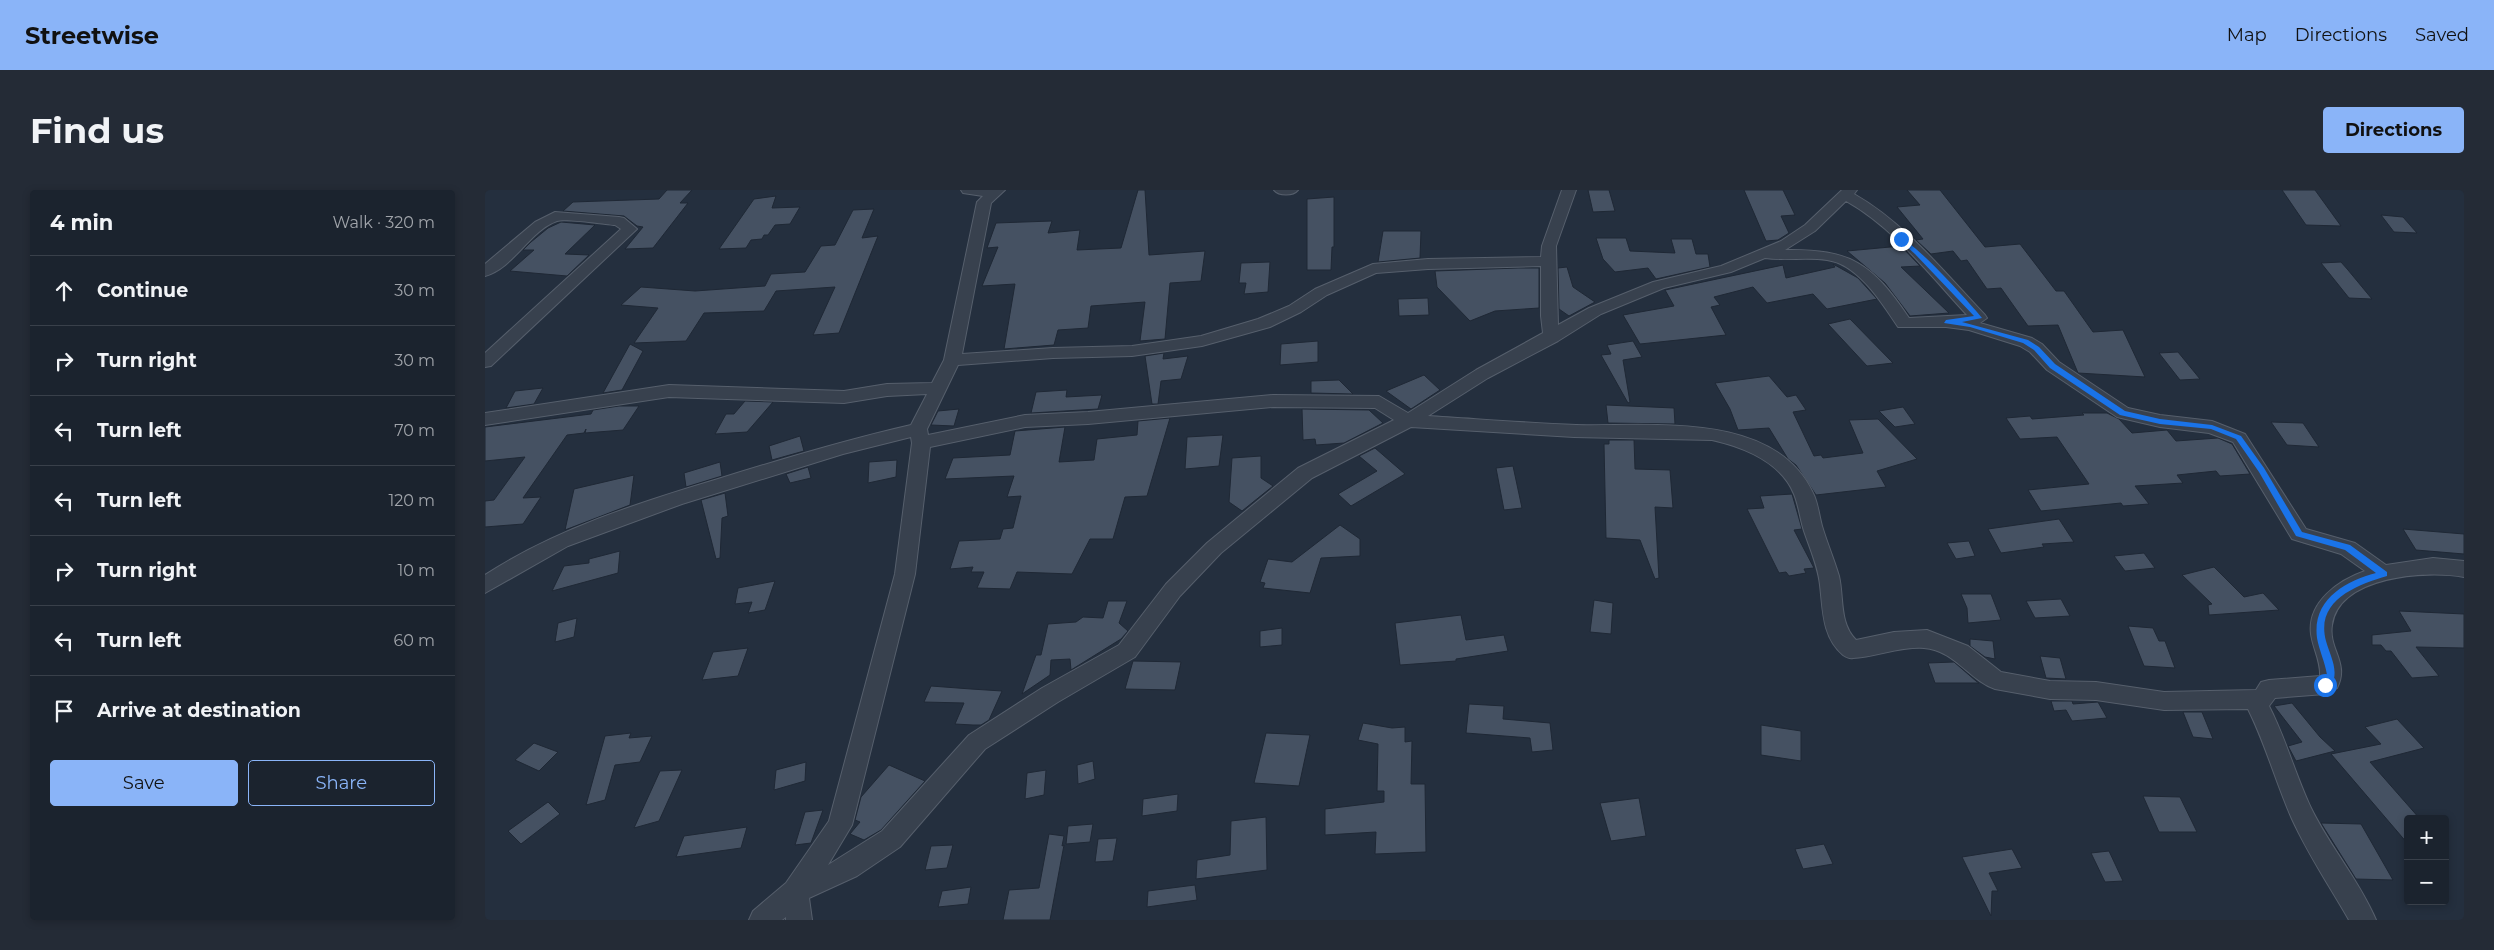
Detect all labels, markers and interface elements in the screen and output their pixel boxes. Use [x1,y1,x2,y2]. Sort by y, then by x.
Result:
text: Streetwise [25,21,159,50]
text: Map [2227,24,2267,46]
text: Directions [2295,24,2387,46]
text: Saved [2415,24,2469,46]
button: Directions [2323,107,2464,153]
text: Find us [30,109,164,152]
text: 4 min [50,210,113,235]
text: Walk · 320 m [333,213,435,232]
route end [1890,228,1913,251]
icon: ahead [50,277,78,305]
text: Continue [97,279,188,302]
text: 30 m [394,281,435,300]
icon: right [50,347,78,375]
text: Turn right [97,349,197,372]
text: 30 m [394,351,435,370]
icon: left [50,417,78,445]
text: Turn left [97,419,182,442]
text: 70 m [394,421,435,440]
icon: left [50,487,78,515]
text: Turn left [97,489,182,512]
text: 120 m [388,491,435,510]
icon: right [50,557,78,585]
text: Turn right [97,559,197,582]
text: 10 m [397,561,435,580]
icon: left [50,627,78,655]
text: Turn left [97,629,182,652]
text: 60 m [393,631,435,650]
route start [2314,674,2337,697]
icon: arrive [50,697,78,725]
text: Arrive at destination [97,699,301,722]
button: Save [50,760,238,806]
button: Share [248,760,435,806]
map controls [2404,815,2449,905]
button: + [2404,815,2449,860]
button: − [2404,860,2449,905]

